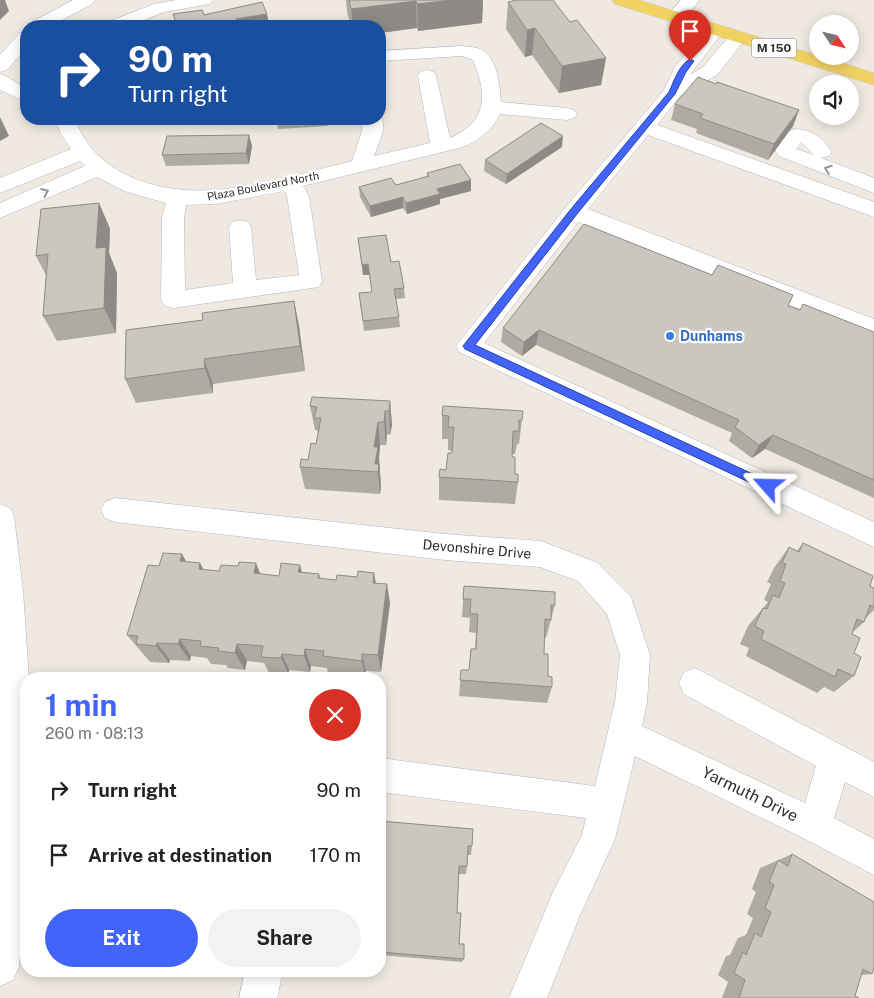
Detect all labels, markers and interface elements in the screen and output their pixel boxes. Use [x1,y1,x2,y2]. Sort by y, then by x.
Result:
pin [669,10,711,61]
north arrow [809,15,859,65]
map controls [809,15,859,125]
icon: arrive [676,17,704,45]
road number: M 150 [752,38,796,58]
text: 90 m [128,39,213,80]
icon: right [45,40,110,105]
button: sound [809,75,859,125]
text: Turn right [128,81,228,107]
one-way arrow [825,165,833,175]
street label: Plaza Boulevard North [206,169,320,203]
one-way arrow [40,187,49,198]
place label: Dunhams [680,328,743,344]
marker: Dunhams [664,330,676,342]
position arrow [741,459,793,511]
street label: Devonshire Drive [422,536,532,562]
text: 1 min [45,687,117,723]
button: close [309,689,361,741]
text: 260 m · 08:13 [45,724,144,743]
street label: Yarmuth Drive [699,763,801,825]
icon: right [45,776,73,804]
text: Turn right [88,779,177,801]
text: 90 m [317,779,361,801]
icon: arrive [45,841,73,869]
text: Arrive at destination [88,844,272,866]
text: 170 m [310,844,361,866]
button: Exit [45,909,198,967]
button: Share [208,909,361,967]

